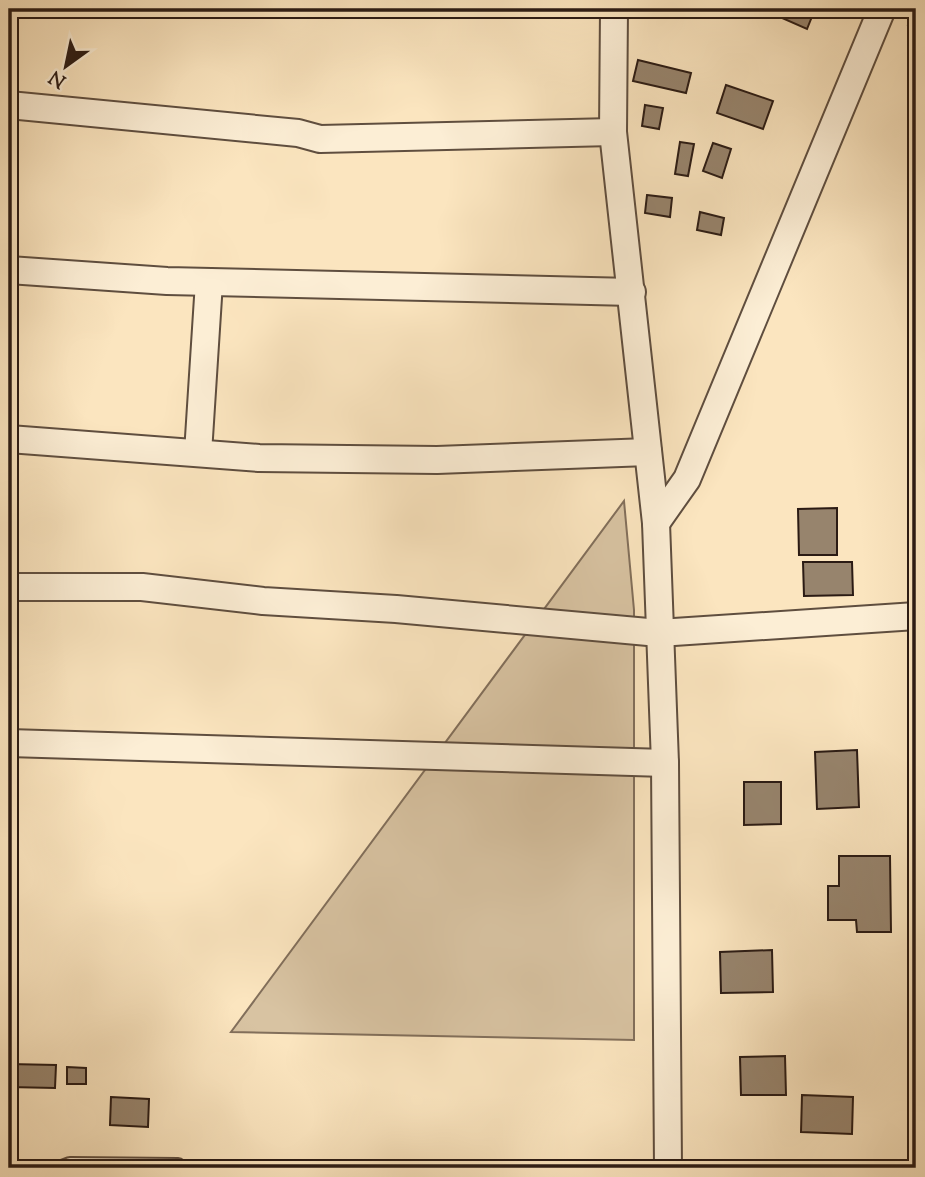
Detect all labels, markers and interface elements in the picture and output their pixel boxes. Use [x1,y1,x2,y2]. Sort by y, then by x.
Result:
north arrow [32,32,102,102]
text: N [44,63,72,94]

